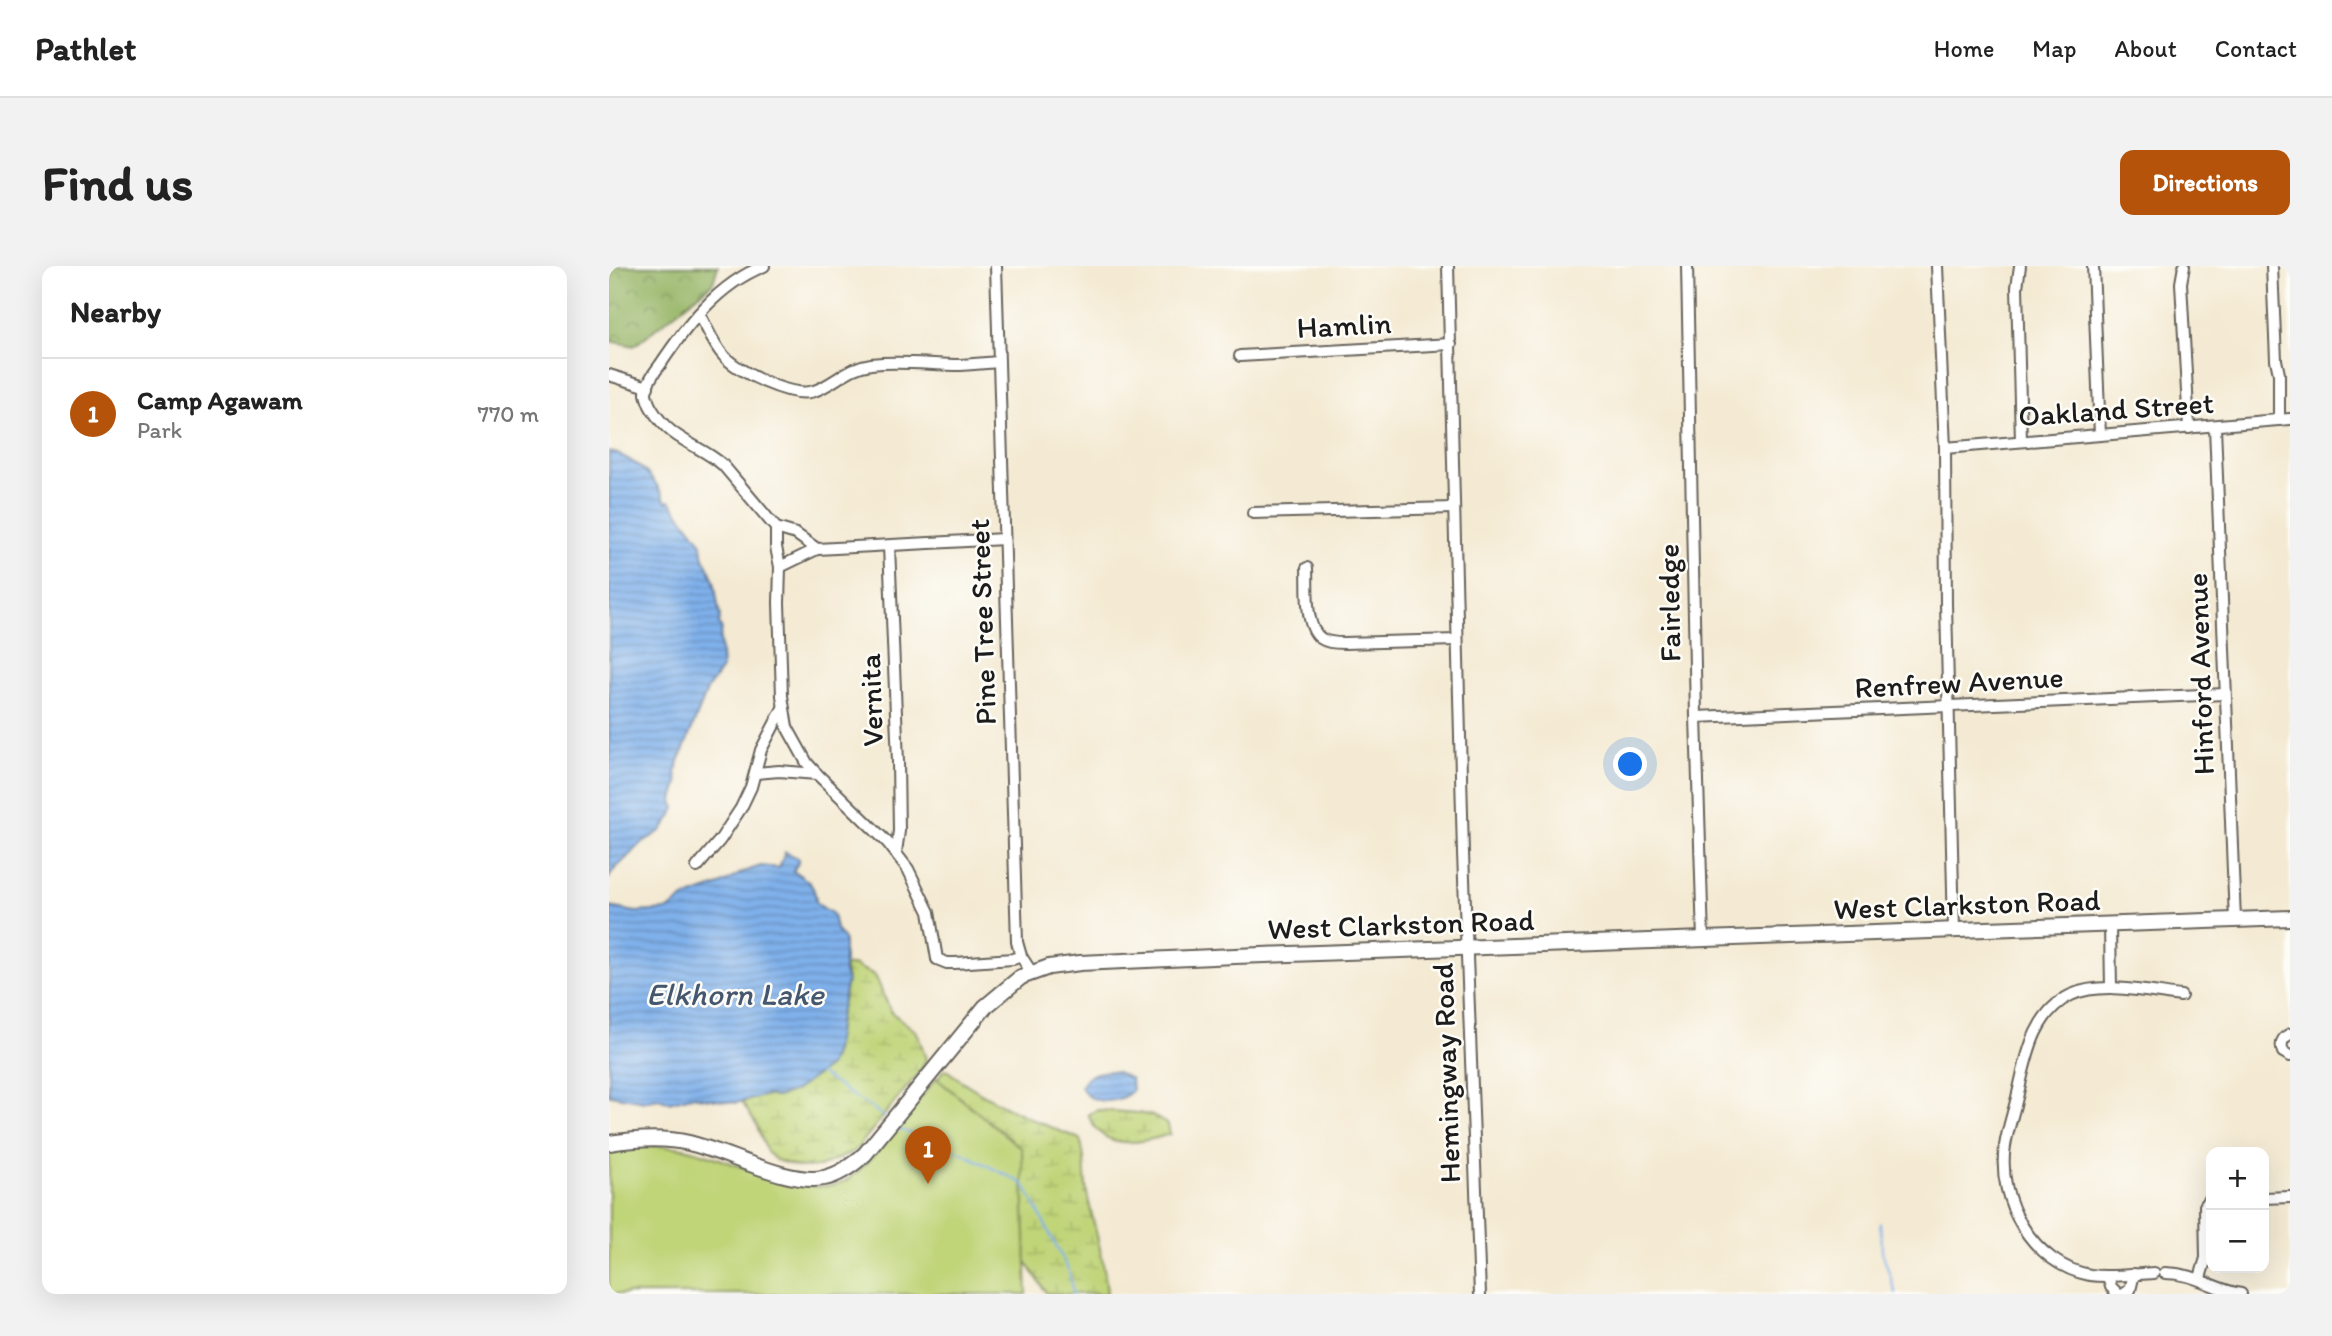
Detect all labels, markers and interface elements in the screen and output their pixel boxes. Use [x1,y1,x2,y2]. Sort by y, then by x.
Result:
text: Pathlet [35,29,137,68]
text: Home [1934,34,1994,63]
text: Map [2032,34,2076,63]
text: About [2114,34,2177,63]
text: Contact [2215,34,2297,63]
button: Directions [2120,150,2290,215]
text: Find us [42,153,193,212]
text: Nearby [70,293,161,330]
street label: Hamlin [1296,304,1392,346]
text: Camp Agawam [137,384,303,416]
street label: Oakland Street [2017,384,2215,434]
text: 1 [88,400,98,428]
text: 770 m [477,400,539,428]
text: Park [137,416,182,444]
street label: Pine Tree Street [960,518,1004,726]
street label: Fairledge [1649,543,1689,663]
street label: Hinford Avenue [2178,572,2222,776]
street label: Vernita [851,652,891,747]
street label: Renfrew Avenue [1854,658,2064,706]
your location [1613,747,1647,781]
street label: West Clarkston Road [1833,881,2101,927]
street label: West Clarkston Road [1267,901,1535,947]
street label: Hemingway Road [1424,962,1468,1184]
water label: Elkhorn Lake [646,975,825,1013]
pin: 1 [905,1126,951,1184]
map controls [2206,1147,2269,1273]
button: + [2206,1147,2269,1210]
button: − [2206,1210,2269,1273]

